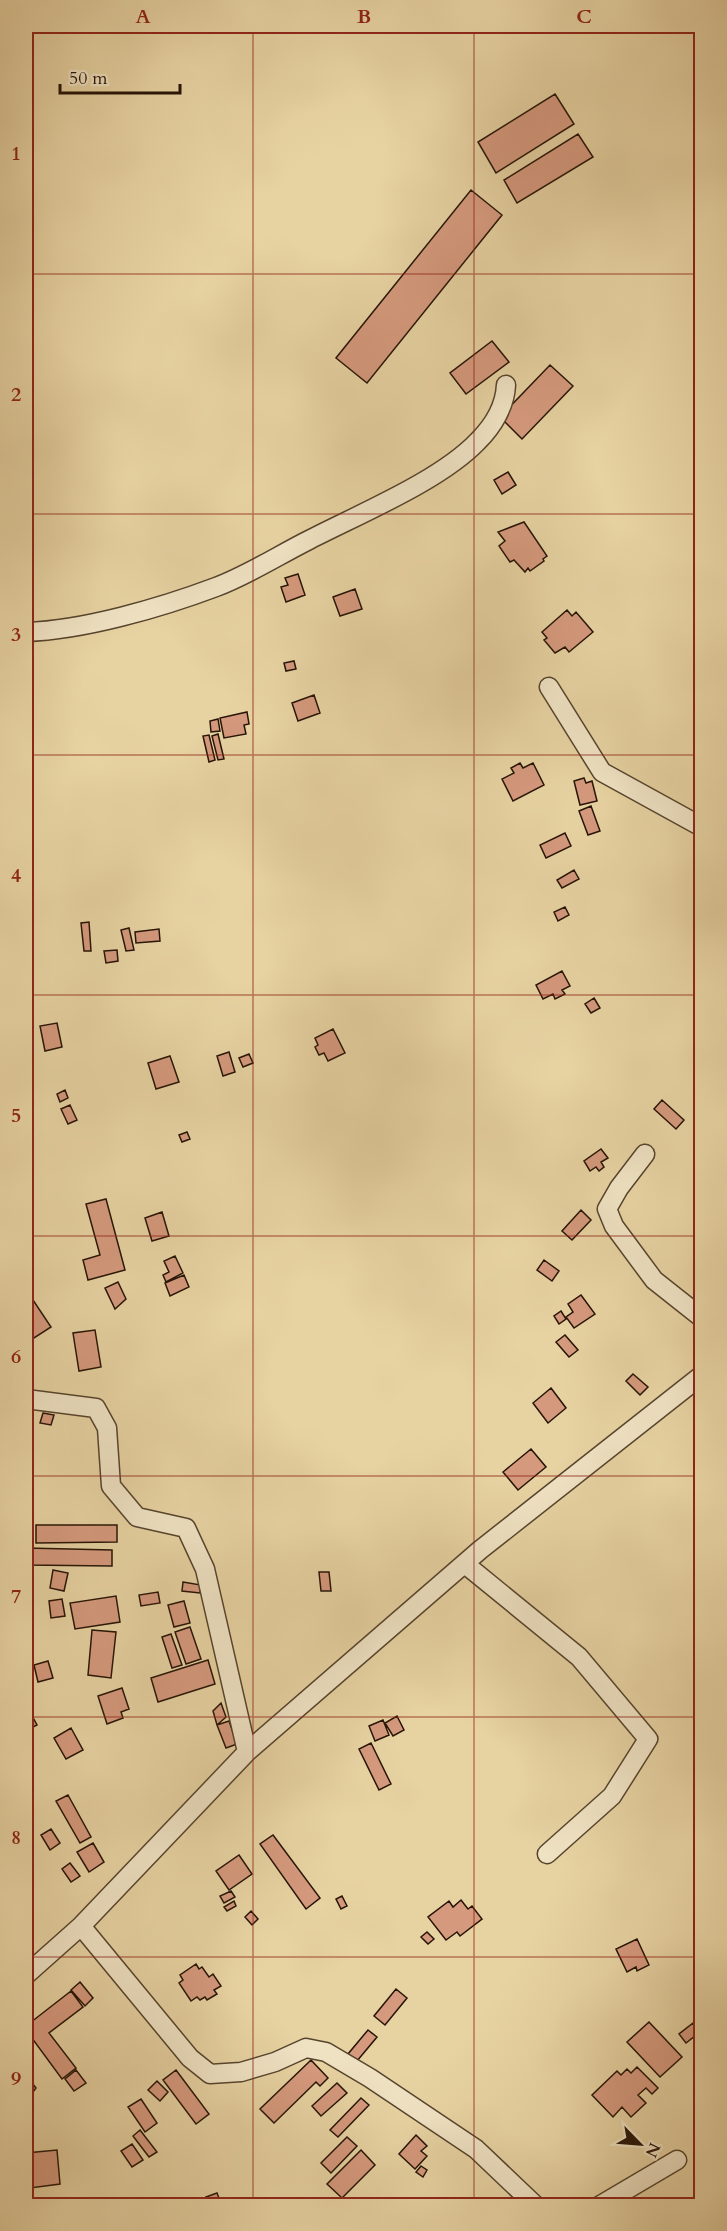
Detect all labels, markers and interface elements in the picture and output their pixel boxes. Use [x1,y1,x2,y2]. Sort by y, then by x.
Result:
text: A [135,3,151,30]
text: B [357,3,371,30]
text: C [576,3,592,30]
scale bar [60,57,180,95]
text: 50 m [69,66,108,91]
text: 1 [11,140,21,167]
text: 2 [11,381,21,408]
text: 3 [11,621,21,648]
text: 4 [11,862,21,889]
text: 5 [11,1102,21,1129]
text: 6 [11,1343,21,1370]
text: 7 [11,1583,21,1610]
text: 8 [11,1824,21,1851]
text: 9 [11,2065,21,2092]
north arrow [610,2114,670,2174]
text: N [640,2139,666,2161]

